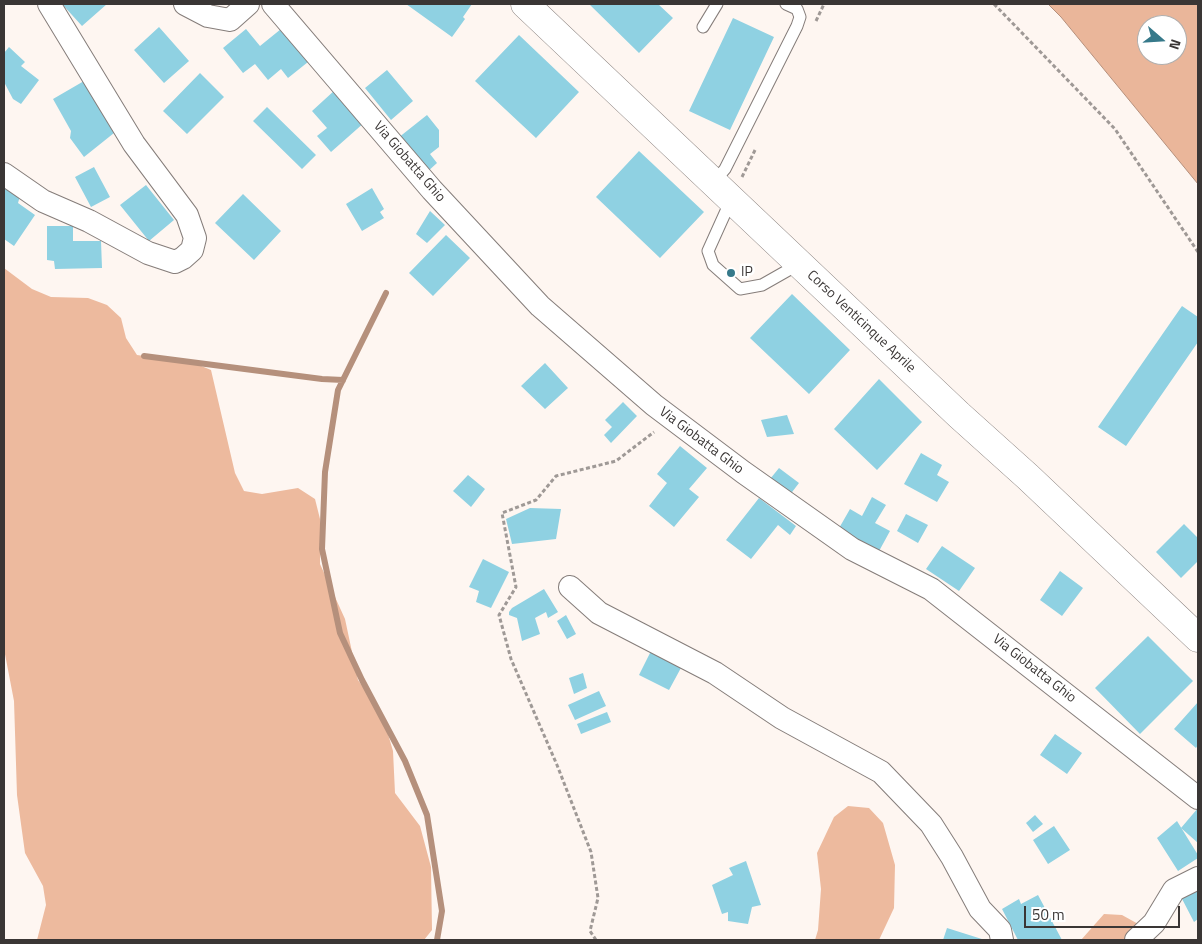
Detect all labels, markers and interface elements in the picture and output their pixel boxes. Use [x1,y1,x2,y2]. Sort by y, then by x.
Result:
north arrow [1137,15,1187,65]
text: N [1164,37,1187,53]
street label: Via Giobatta Ghio [369,118,449,206]
place label: IP [741,265,753,281]
marker: IP [725,267,737,279]
street label: Corso Venticinque Aprile [803,267,919,377]
street label: Via Giobatta Ghio [655,404,747,478]
street label: Via Giobatta Ghio [989,631,1079,707]
scale bar [1027,896,1183,928]
text: 50 m [1032,903,1065,926]

